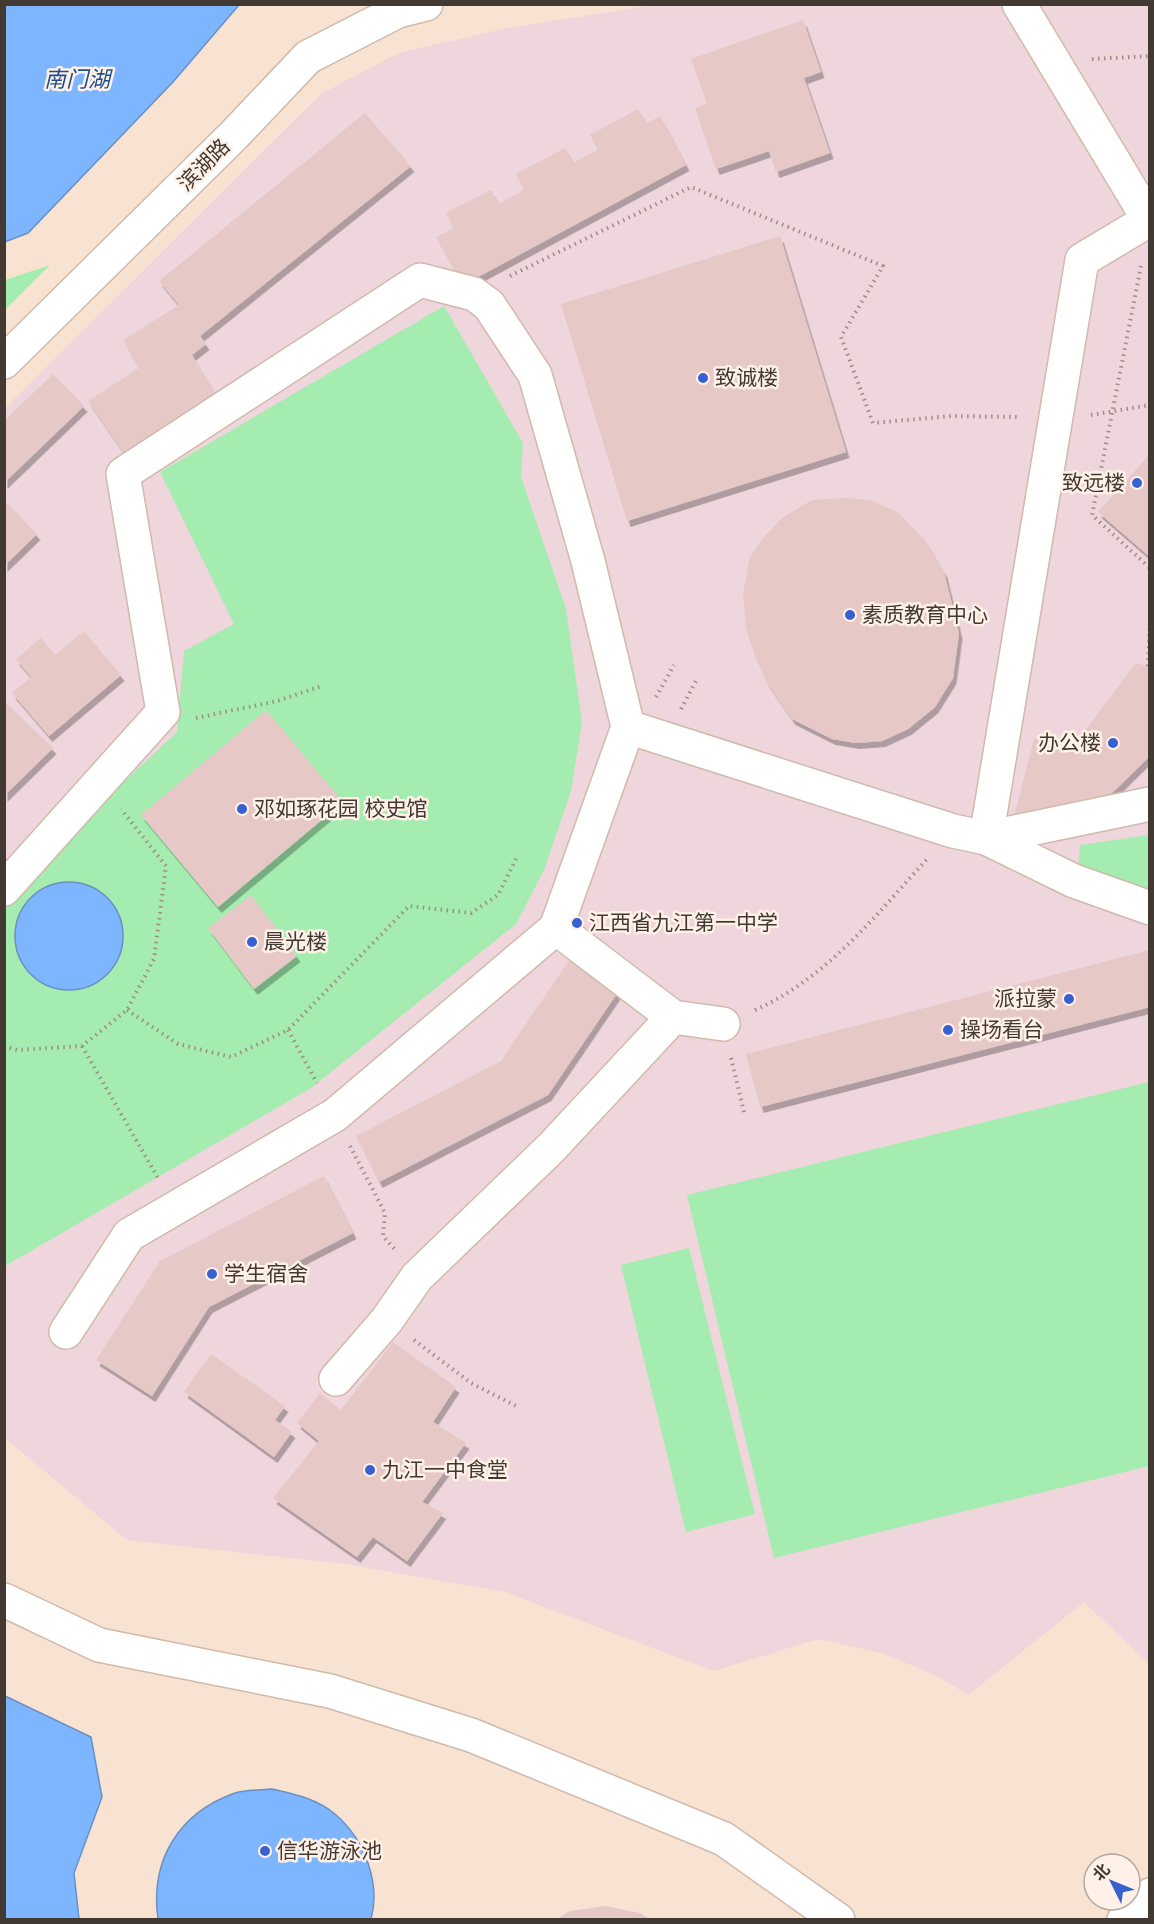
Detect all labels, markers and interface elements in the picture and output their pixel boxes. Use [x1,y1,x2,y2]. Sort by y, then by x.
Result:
water label: 南门湖 [44,65,113,92]
street label: 滨湖路 [172,133,234,195]
place label: 致诚楼 [715,364,778,389]
marker: 致诚楼 [696,371,710,385]
place label: 致远楼 [1062,469,1125,494]
marker: 致远楼 [1130,476,1144,490]
place label: 素质教育中心 [862,601,988,626]
marker: 素质教育中心 [843,608,857,622]
place label: 办公楼 [1038,729,1101,754]
marker: 办公楼 [1106,736,1120,750]
place label: 邓如琢花园 校史馆 [254,795,427,820]
marker: 邓如琢花园 校史馆 [235,802,249,816]
place label: 江西省九江第一中学 [589,909,778,934]
marker: 江西省九江第一中学 [570,916,584,930]
place label: 晨光楼 [264,928,327,953]
marker: 晨光楼 [245,935,259,949]
place label: 派拉蒙 [994,985,1057,1010]
marker: 派拉蒙 [1062,992,1076,1006]
place label: 操场看台 [960,1016,1044,1041]
marker: 操场看台 [941,1023,955,1037]
place label: 学生宿舍 [224,1260,308,1285]
marker: 学生宿舍 [205,1267,219,1281]
place label: 九江一中食堂 [382,1456,508,1481]
marker: 九江一中食堂 [363,1463,377,1477]
place label: 信华游泳池 [277,1837,382,1862]
marker: 信华游泳池 [258,1844,272,1858]
north arrow [1082,1852,1142,1912]
text: 北 [1088,1859,1113,1884]

